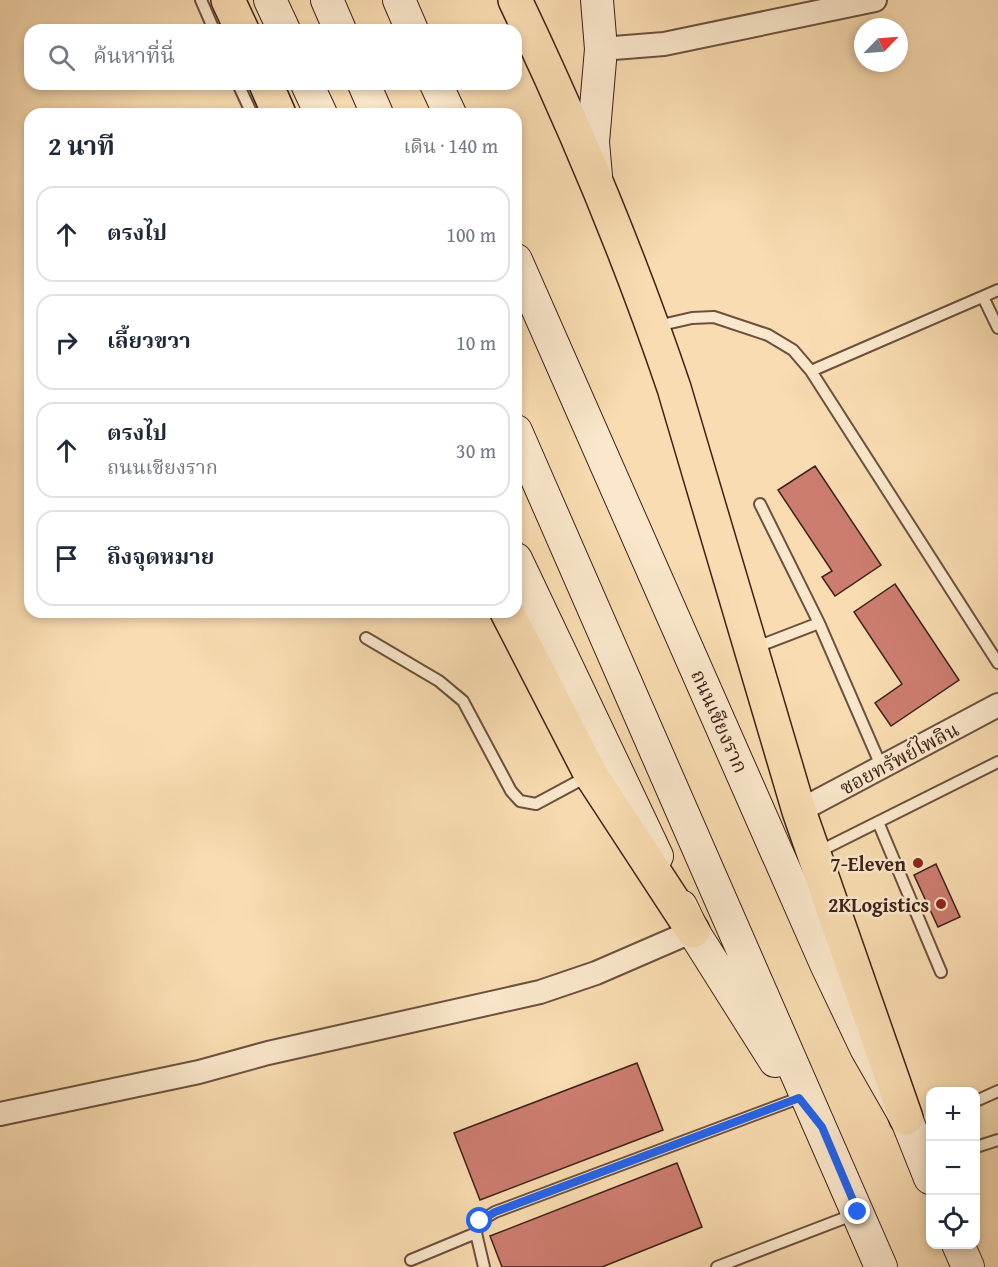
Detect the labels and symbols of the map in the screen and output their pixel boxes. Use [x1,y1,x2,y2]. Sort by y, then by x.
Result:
north arrow [854,18,908,72]
street label: ถนนเชียงราก [684,664,756,778]
street label: ซอยทรัพย์ไพลิน [834,714,964,802]
place label: 7-Eleven [830,849,906,878]
marker: 7-Eleven [911,856,925,870]
place label: 2KLogistics [828,890,929,919]
marker: 2KLogistics [934,897,948,911]
route end [844,1198,870,1224]
route start [466,1207,492,1233]

